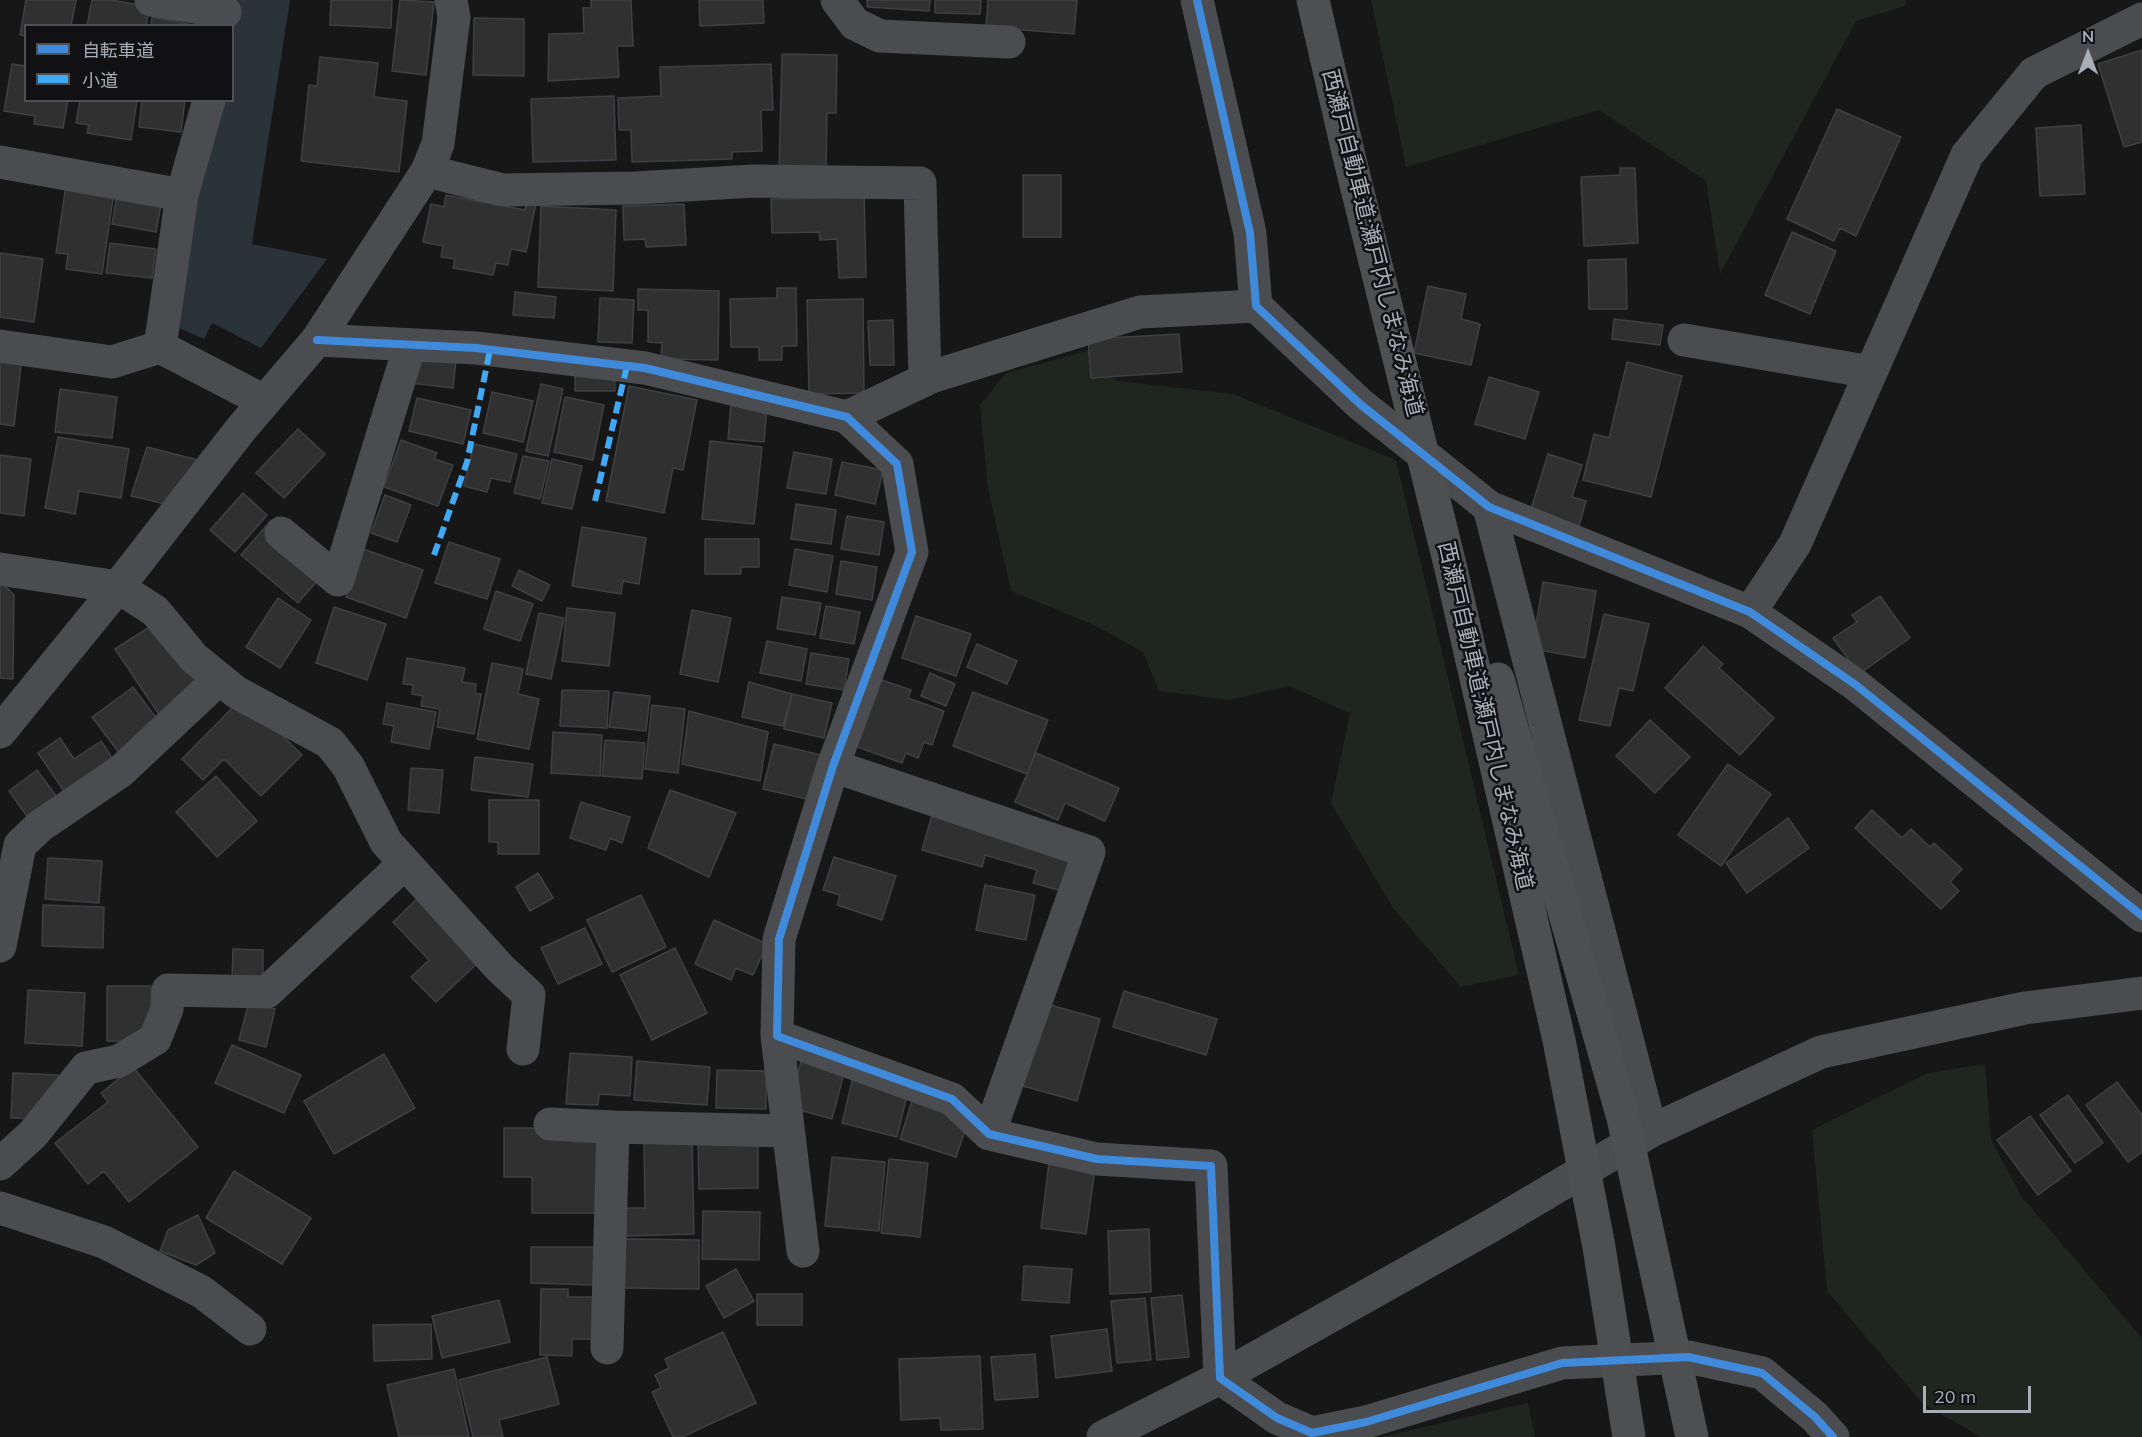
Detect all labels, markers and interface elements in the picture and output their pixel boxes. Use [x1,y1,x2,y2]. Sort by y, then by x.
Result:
legend [24,24,234,102]
north arrow [2058,24,2118,84]
text: N [2082,26,2094,46]
text: 自転車道 [82,39,154,62]
street label: 西瀬戸自動車道;瀬戸内しまなみ海道 [1316,67,1428,419]
text: 小道 [82,69,118,92]
street label: 西瀬戸自動車道;瀬戸内しまなみ海道 [1432,539,1538,893]
scale bar [1926,1374,2034,1412]
text: 20 m [1934,1385,1976,1408]

